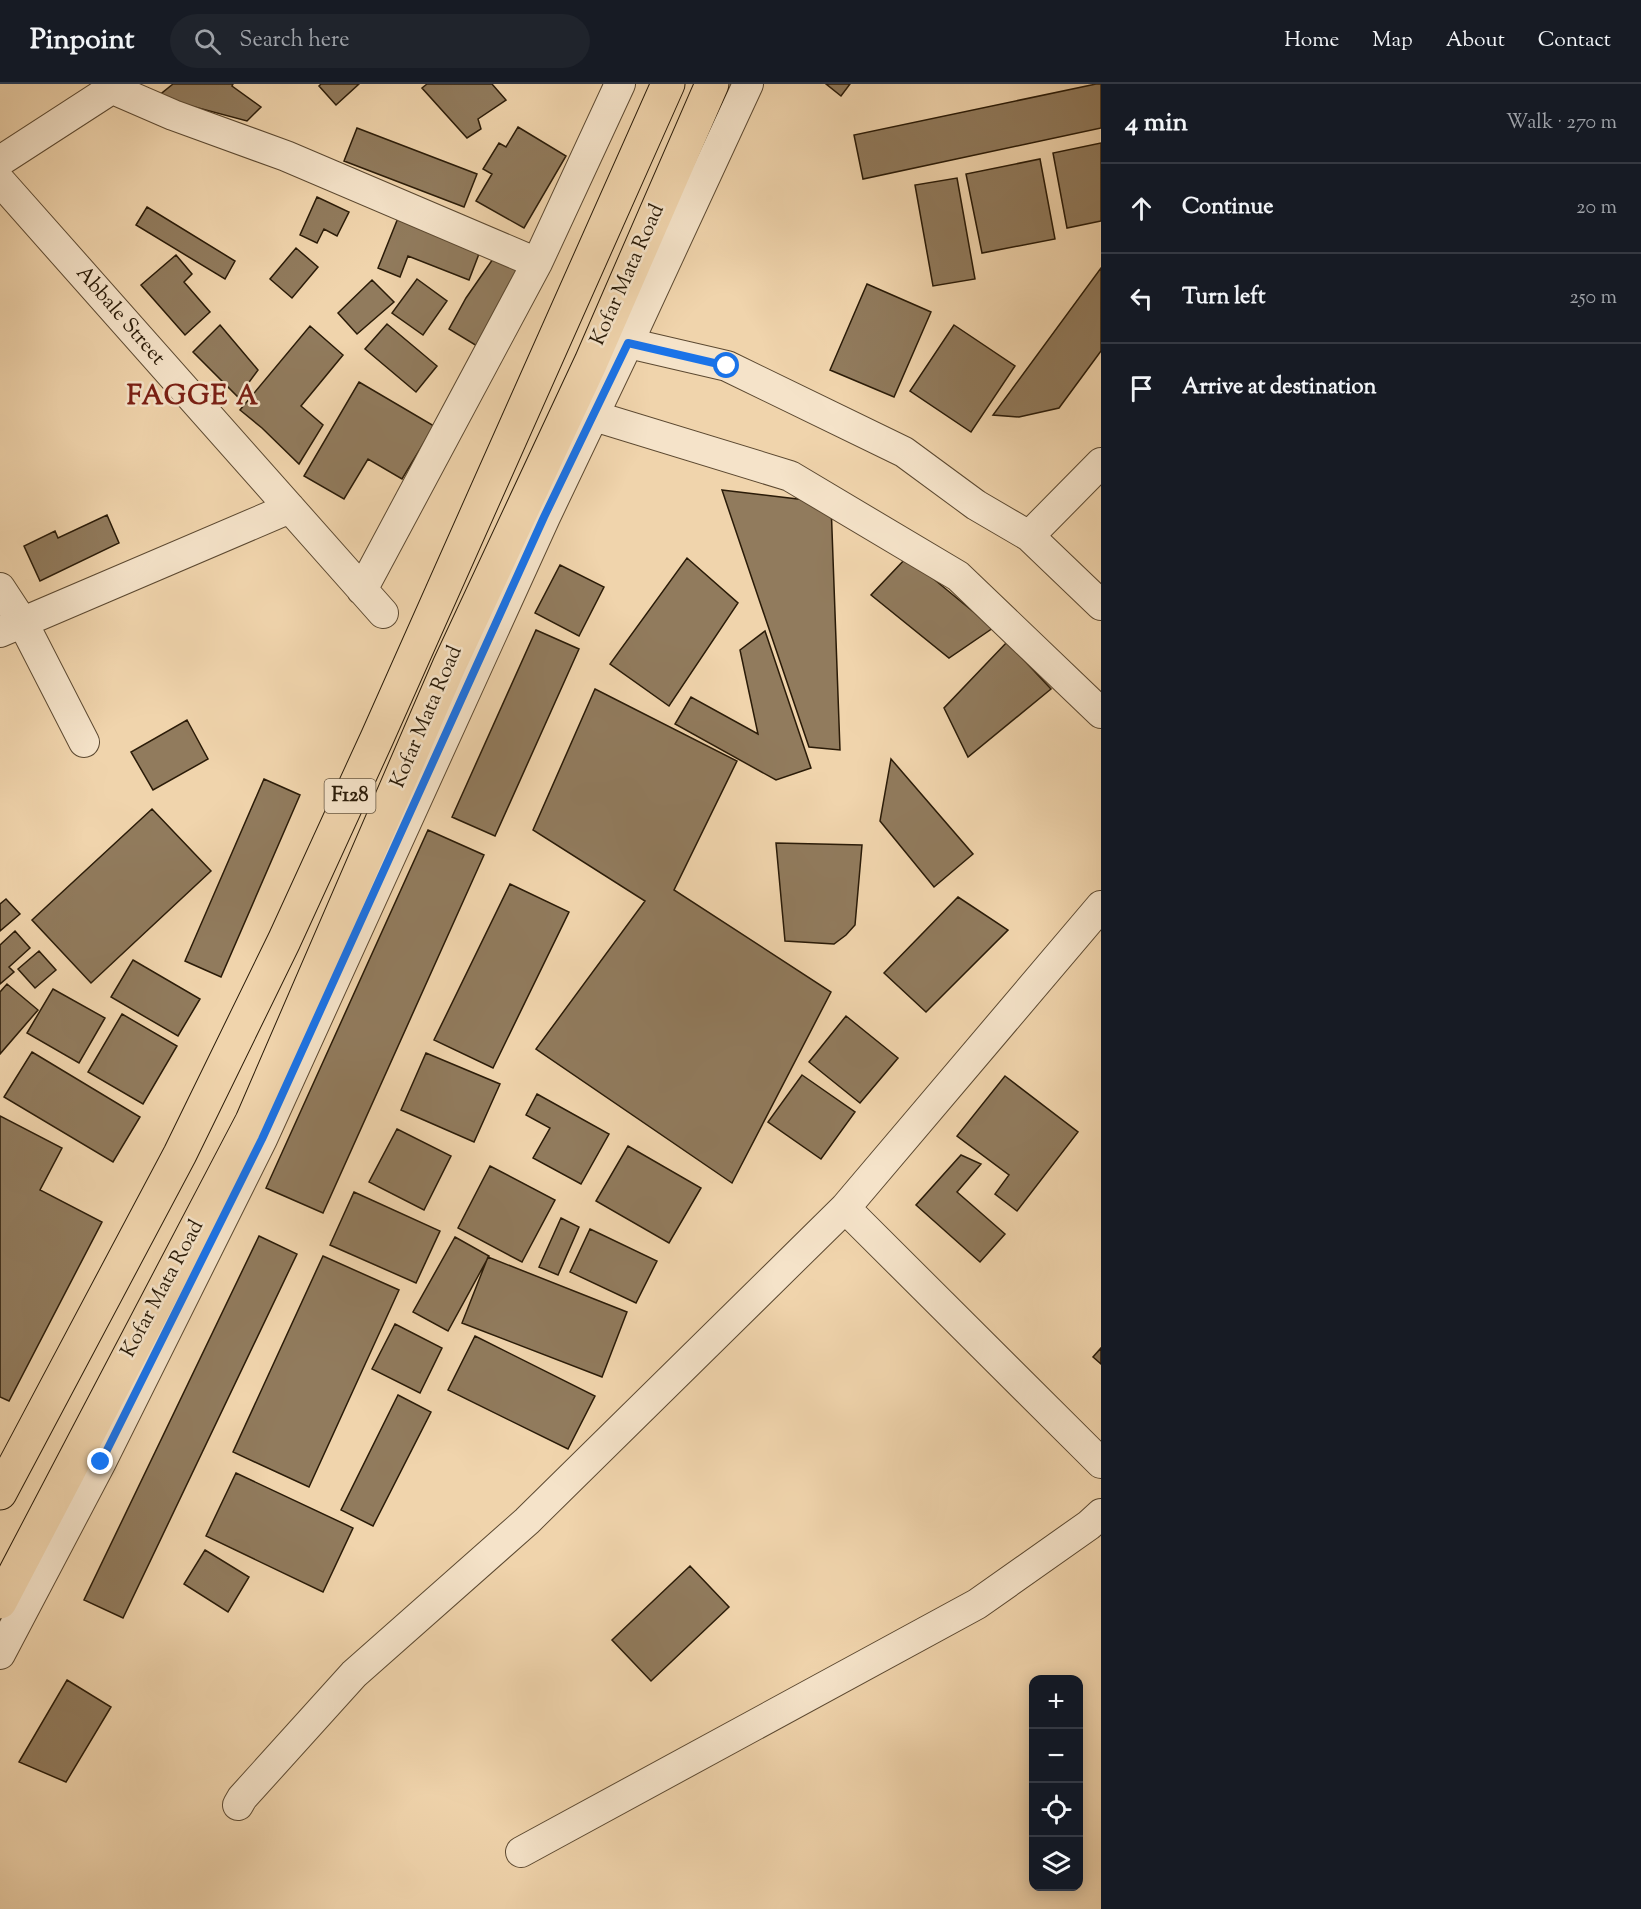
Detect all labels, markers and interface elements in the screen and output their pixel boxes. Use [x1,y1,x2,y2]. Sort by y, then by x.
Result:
search box [170,14,590,68]
text: Pinpoint [30,21,134,61]
icon: search [191,25,224,58]
text: Search here [239,25,350,57]
text: Home [1284,26,1339,56]
text: Map [1372,26,1413,56]
text: About [1446,26,1505,56]
text: Contact [1538,26,1611,56]
text: 4 min [1125,105,1188,142]
text: Walk · 270 m [1506,109,1617,138]
icon: ahead [1125,192,1158,225]
text: Continue [1182,192,1273,224]
text: 20 m [1576,194,1617,223]
street label: Kofar Mata Road [583,199,673,351]
street label: Abbale Street [68,260,172,372]
icon: left [1125,282,1158,315]
text: Turn left [1182,282,1265,314]
text: 250 m [1569,284,1617,313]
route start [713,352,739,378]
icon: arrive [1125,372,1158,405]
text: Arrive at destination [1182,372,1377,404]
district label: FAGGE A [127,378,259,417]
street label: Kofar Mata Road [383,641,471,793]
road number: F128 [324,779,376,813]
street label: Kofar Mata Road [114,1215,212,1363]
route end [87,1448,113,1474]
map controls [1029,1675,1083,1891]
button: + [1029,1675,1083,1729]
button: − [1029,1729,1083,1783]
button: locate [1029,1783,1083,1837]
button: layers [1029,1837,1083,1891]

